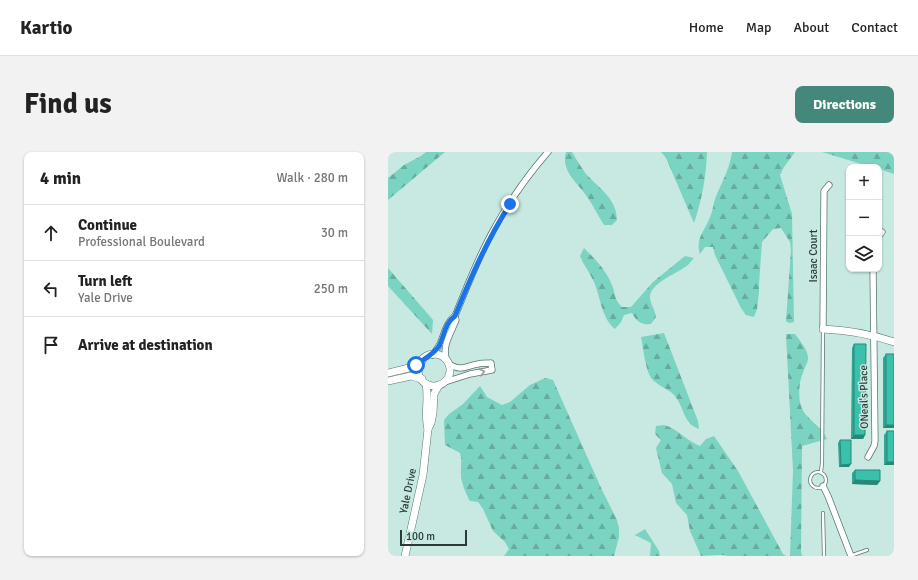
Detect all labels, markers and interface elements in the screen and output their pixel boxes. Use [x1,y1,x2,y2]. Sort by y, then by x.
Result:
text: Kartio [20,16,73,40]
text: Home [689,19,724,36]
text: Map [746,19,771,36]
text: About [793,19,829,36]
text: Contact [851,19,898,36]
button: Directions [795,86,894,123]
text: Find us [24,87,112,121]
map controls [846,164,882,272]
button: + [846,164,882,200]
text: 4 min [40,168,81,189]
text: Walk · 280 m [277,170,348,186]
route end [501,195,519,213]
button: − [846,200,882,236]
text: Continue [78,216,137,234]
icon: ahead [40,222,62,244]
text: 30 m [321,225,348,241]
street label: Isaac Court [807,229,820,283]
text: Professional Boulevard [78,234,205,250]
button: layers [846,236,882,272]
text: Turn left [78,272,132,290]
icon: left [40,278,62,300]
text: 250 m [314,281,348,297]
text: Yale Drive [78,290,133,306]
icon: arrive [40,334,62,356]
text: Arrive at destination [78,336,213,354]
route start [407,356,425,374]
street label: ONeal's Place [857,365,871,429]
one-way arrow [479,368,485,376]
street label: Yale Drive [397,467,419,515]
scale bar [400,528,467,547]
text: 100 m [406,530,435,543]

